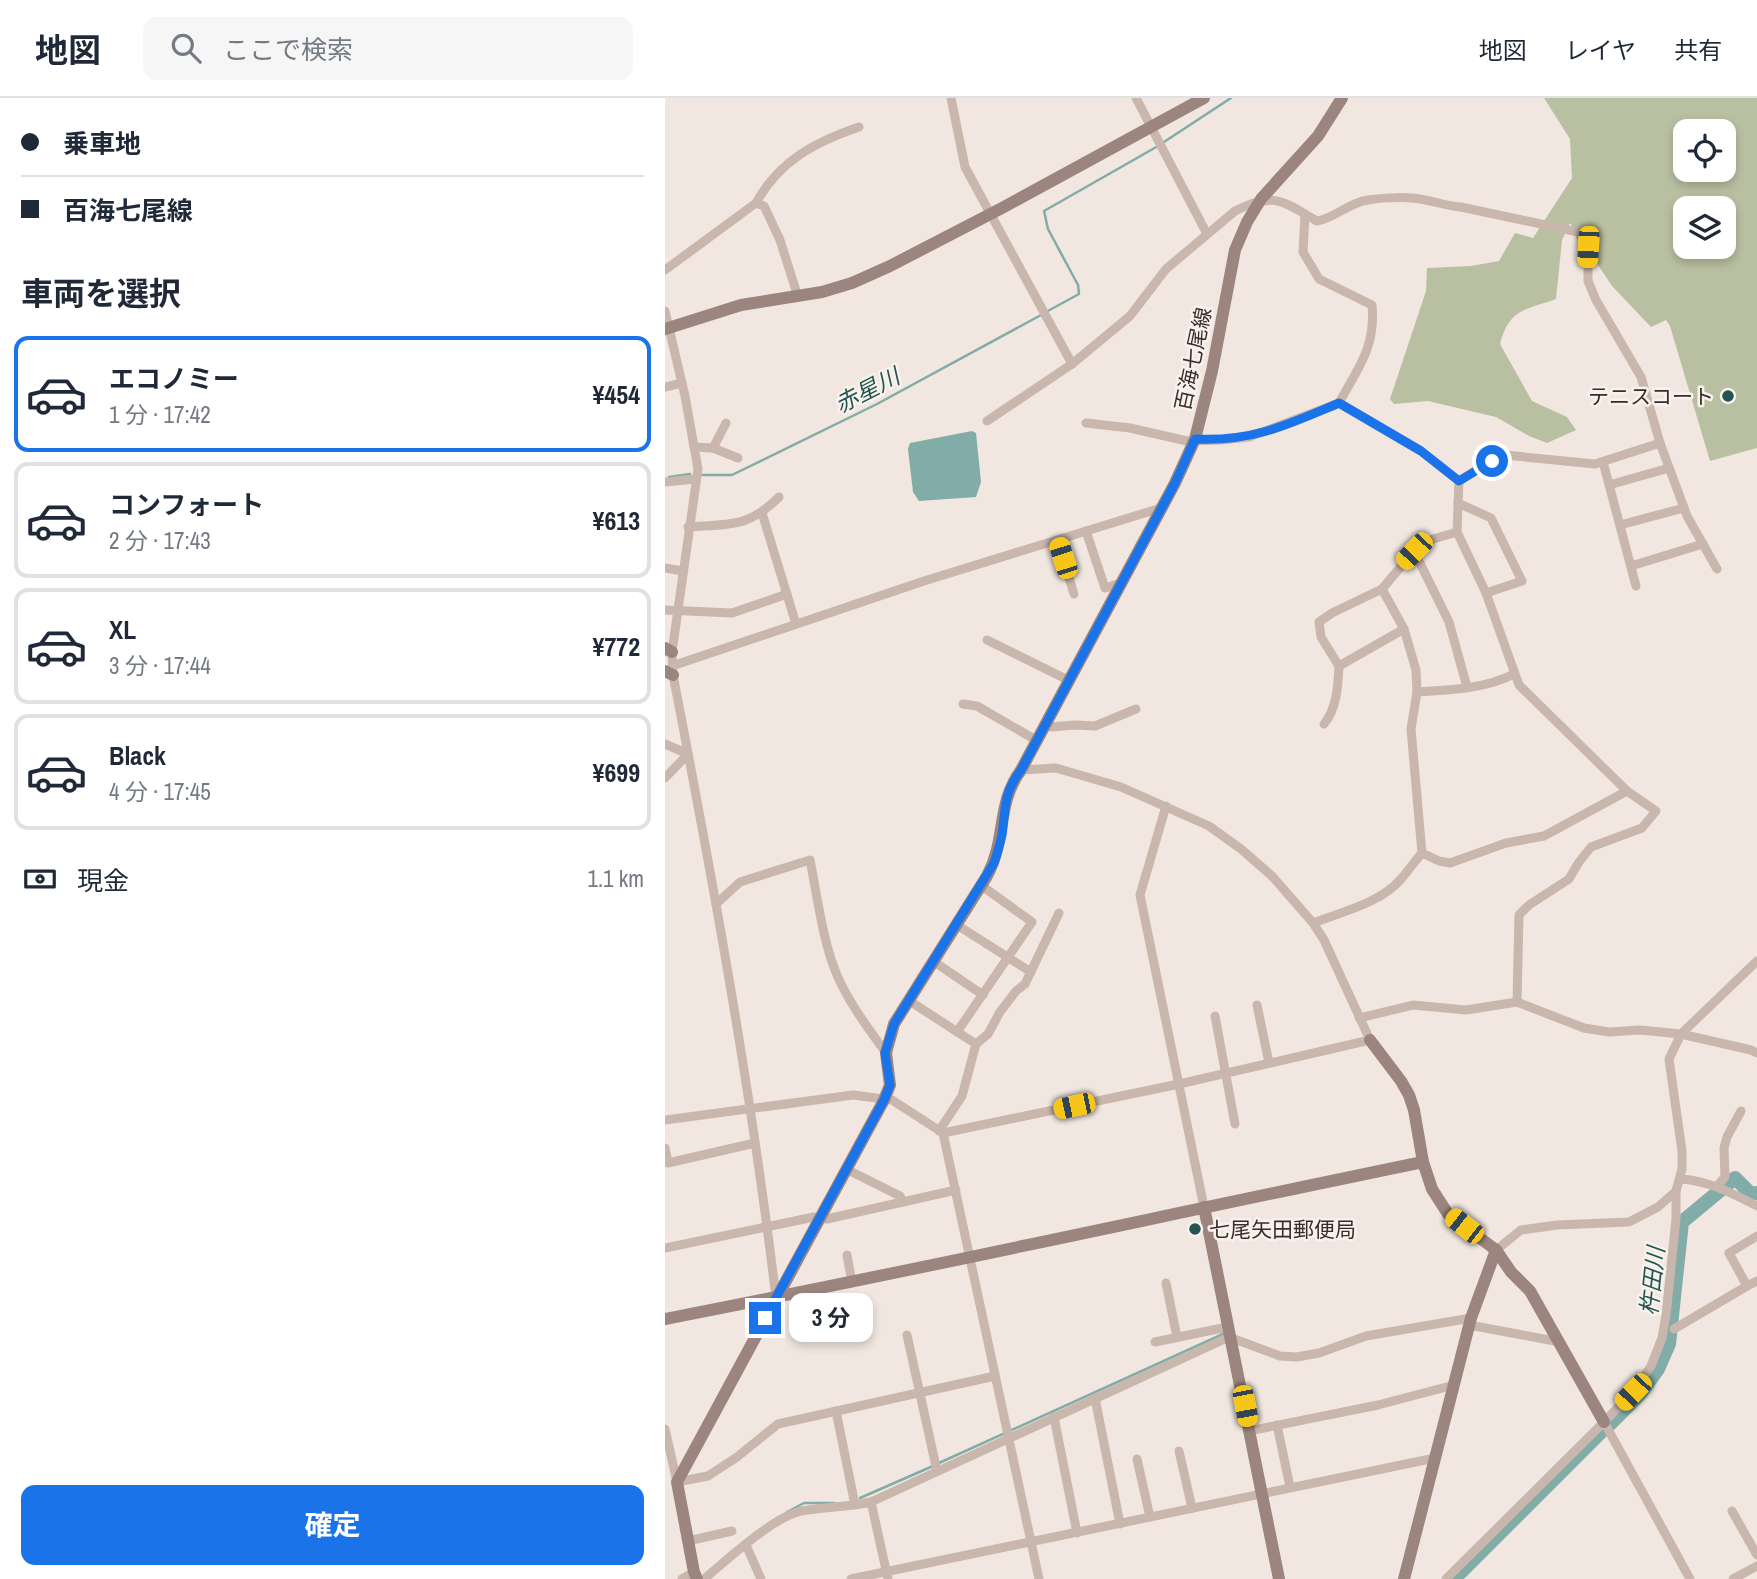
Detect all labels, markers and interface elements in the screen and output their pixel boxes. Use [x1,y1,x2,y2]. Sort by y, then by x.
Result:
search box [143,17,633,80]
text: 地図 [35,28,101,72]
icon: search [167,29,205,67]
text: ここで検索 [223,32,353,67]
text: 地図 [1479,34,1527,66]
text: レイヤ [1565,34,1636,66]
text: 共有 [1674,34,1722,66]
map controls [1673,119,1736,259]
button: locate [1673,119,1736,182]
text: 乗車地 [63,126,141,161]
text: 百海七尾線 [63,193,193,228]
button: layers [1673,196,1736,259]
car [1577,225,1600,269]
text: 車両を選択 [21,272,181,315]
street label: 百海七尾線 [1168,305,1218,413]
water label: 赤星川 [829,359,907,419]
text: エコノミー [109,361,239,396]
icon: car [25,363,88,426]
text: ¥454 [593,377,640,412]
place label: テニスコート [1588,382,1714,411]
marker: テニスコート [1720,388,1736,404]
text: 1 分 · 17:42 [109,399,211,430]
route start [1476,445,1508,477]
text: コンフォート [109,487,264,522]
icon: car [25,489,88,552]
text: ¥613 [593,503,640,538]
text: 2 分 · 17:43 [109,525,211,556]
car [1392,529,1437,573]
car [1047,535,1080,581]
text: XL [109,612,136,647]
icon: car [25,615,88,678]
text: ¥772 [593,629,640,664]
text: 3 分 · 17:44 [109,650,211,681]
text: Black [109,738,166,773]
icon: car [25,741,88,804]
text: ¥699 [593,755,640,790]
text: 4 分 · 17:45 [109,776,211,807]
icon: cash [21,860,59,898]
text: 現金 [77,863,129,898]
text: 1.1 km [587,863,644,894]
car [1052,1091,1097,1121]
car [1441,1205,1488,1247]
place label: 七尾矢田郵便局 [1209,1215,1356,1244]
marker: 七尾矢田郵便局 [1187,1221,1203,1237]
water label: 杵田川 [1633,1242,1671,1317]
callout: 3 分 [789,1294,873,1342]
route end [749,1302,781,1334]
text: 3 分 [812,1302,850,1333]
car [1611,1370,1656,1414]
car [1231,1383,1260,1429]
button: 確定 [21,1485,644,1565]

